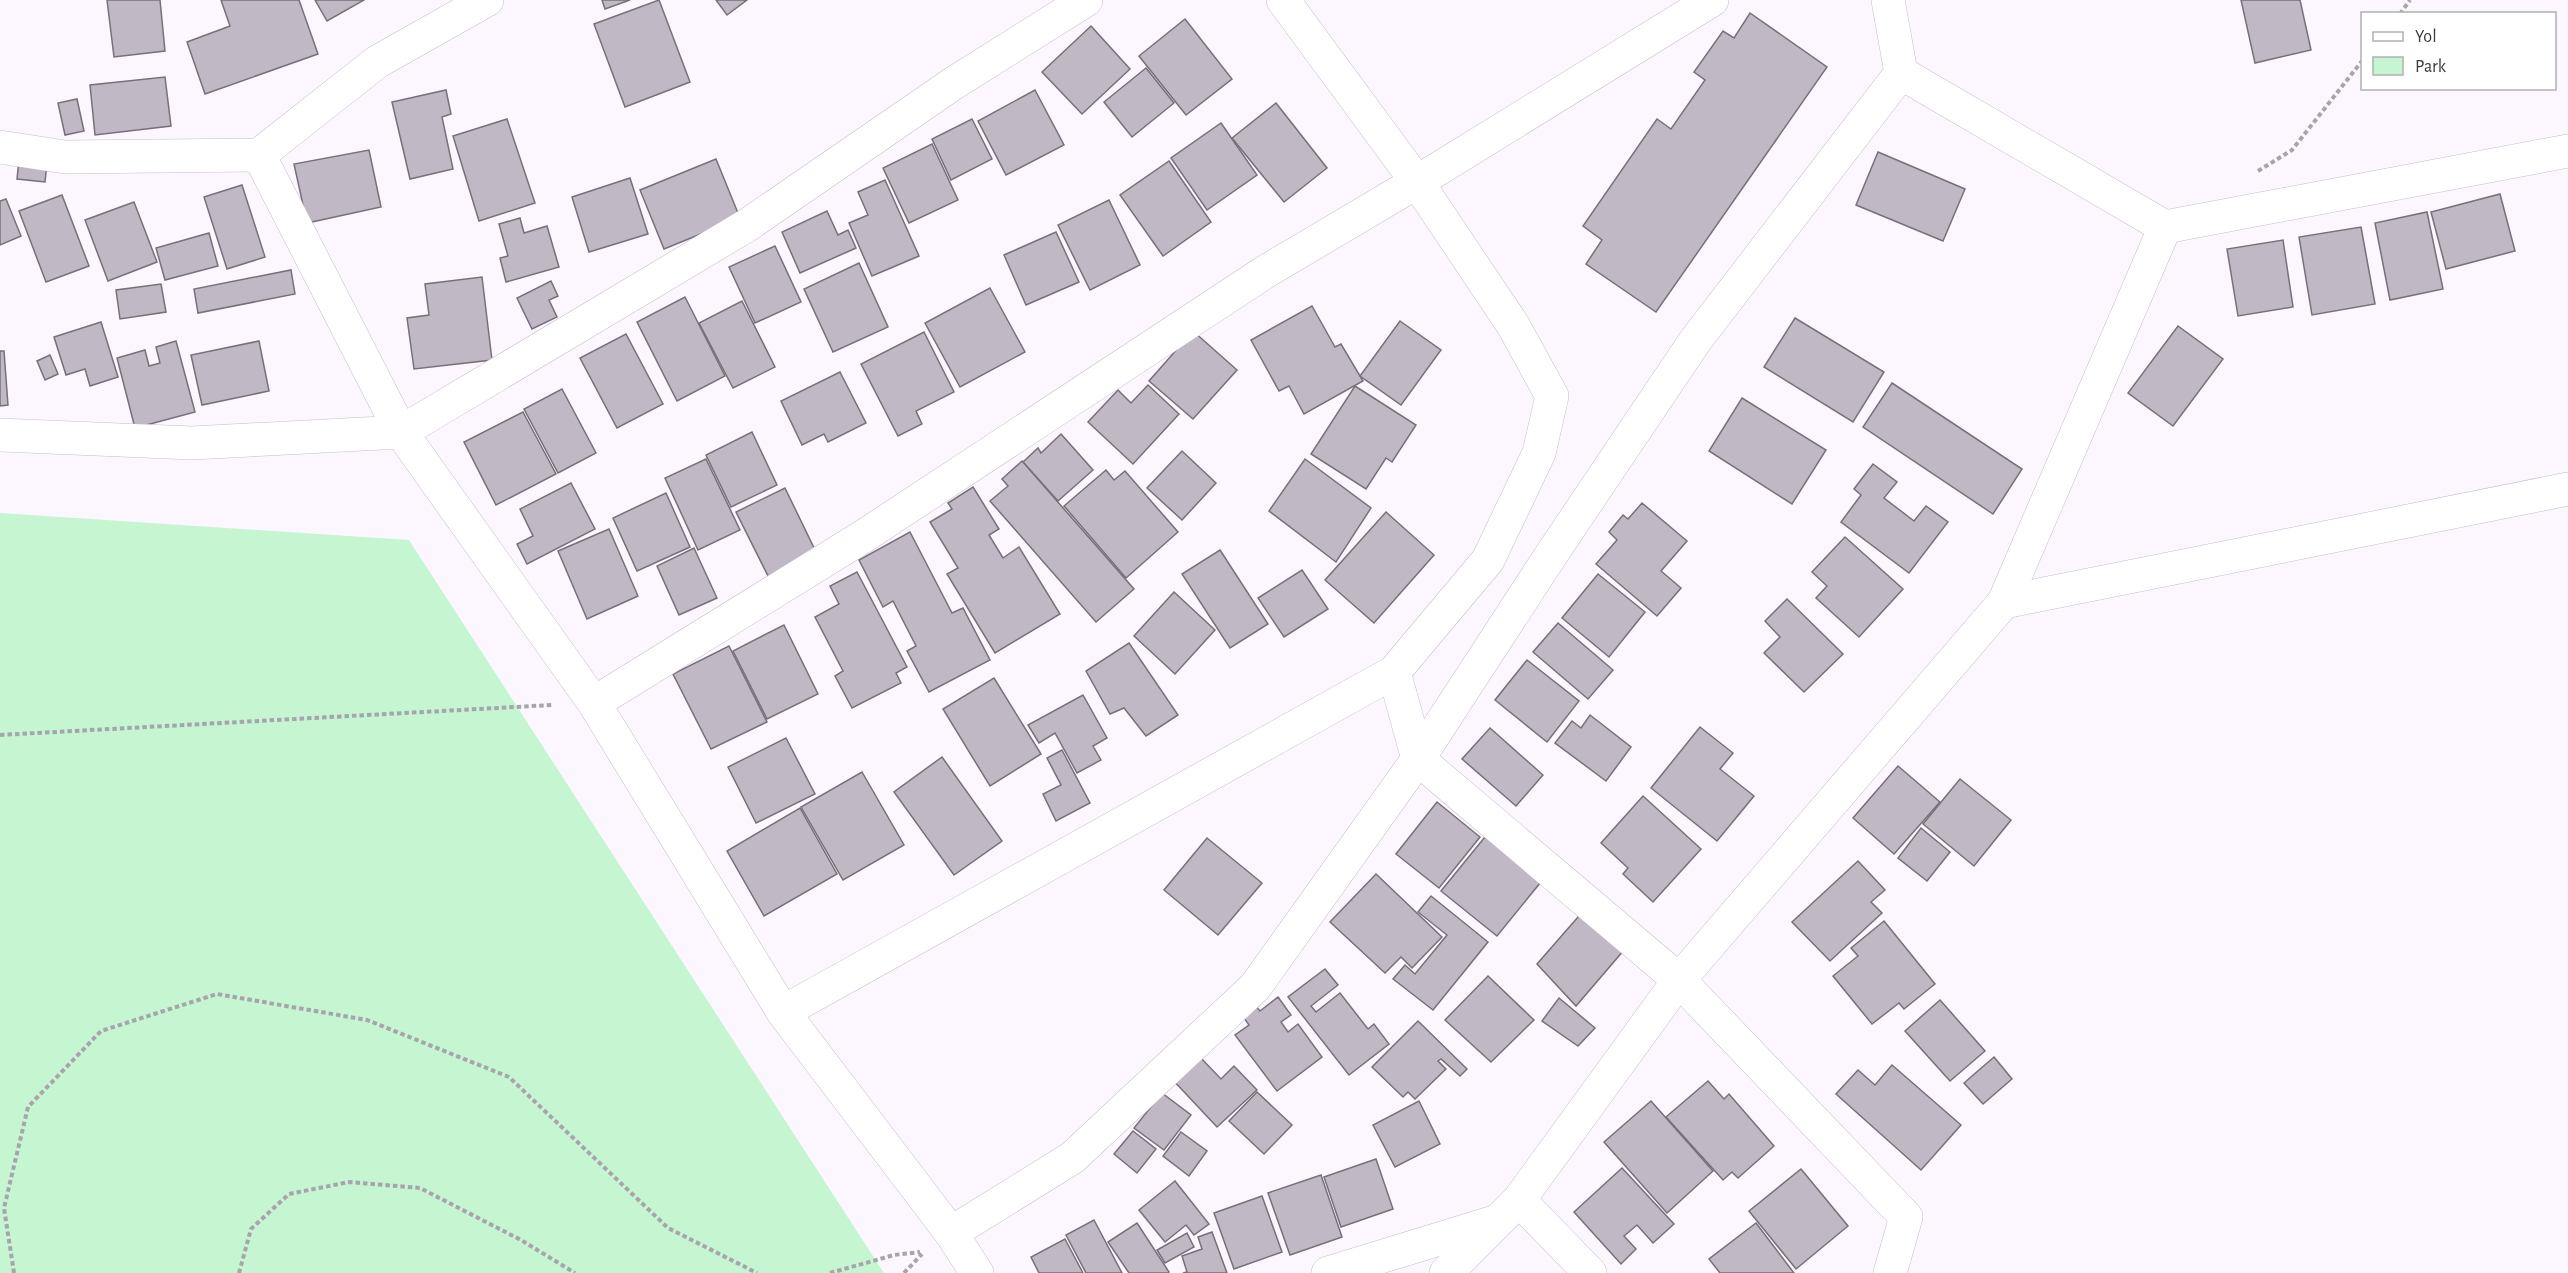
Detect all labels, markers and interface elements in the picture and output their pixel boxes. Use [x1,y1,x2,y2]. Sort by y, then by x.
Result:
legend [2361,12,2556,90]
text: Yol [2415,28,2437,46]
text: Park [2415,58,2447,76]

